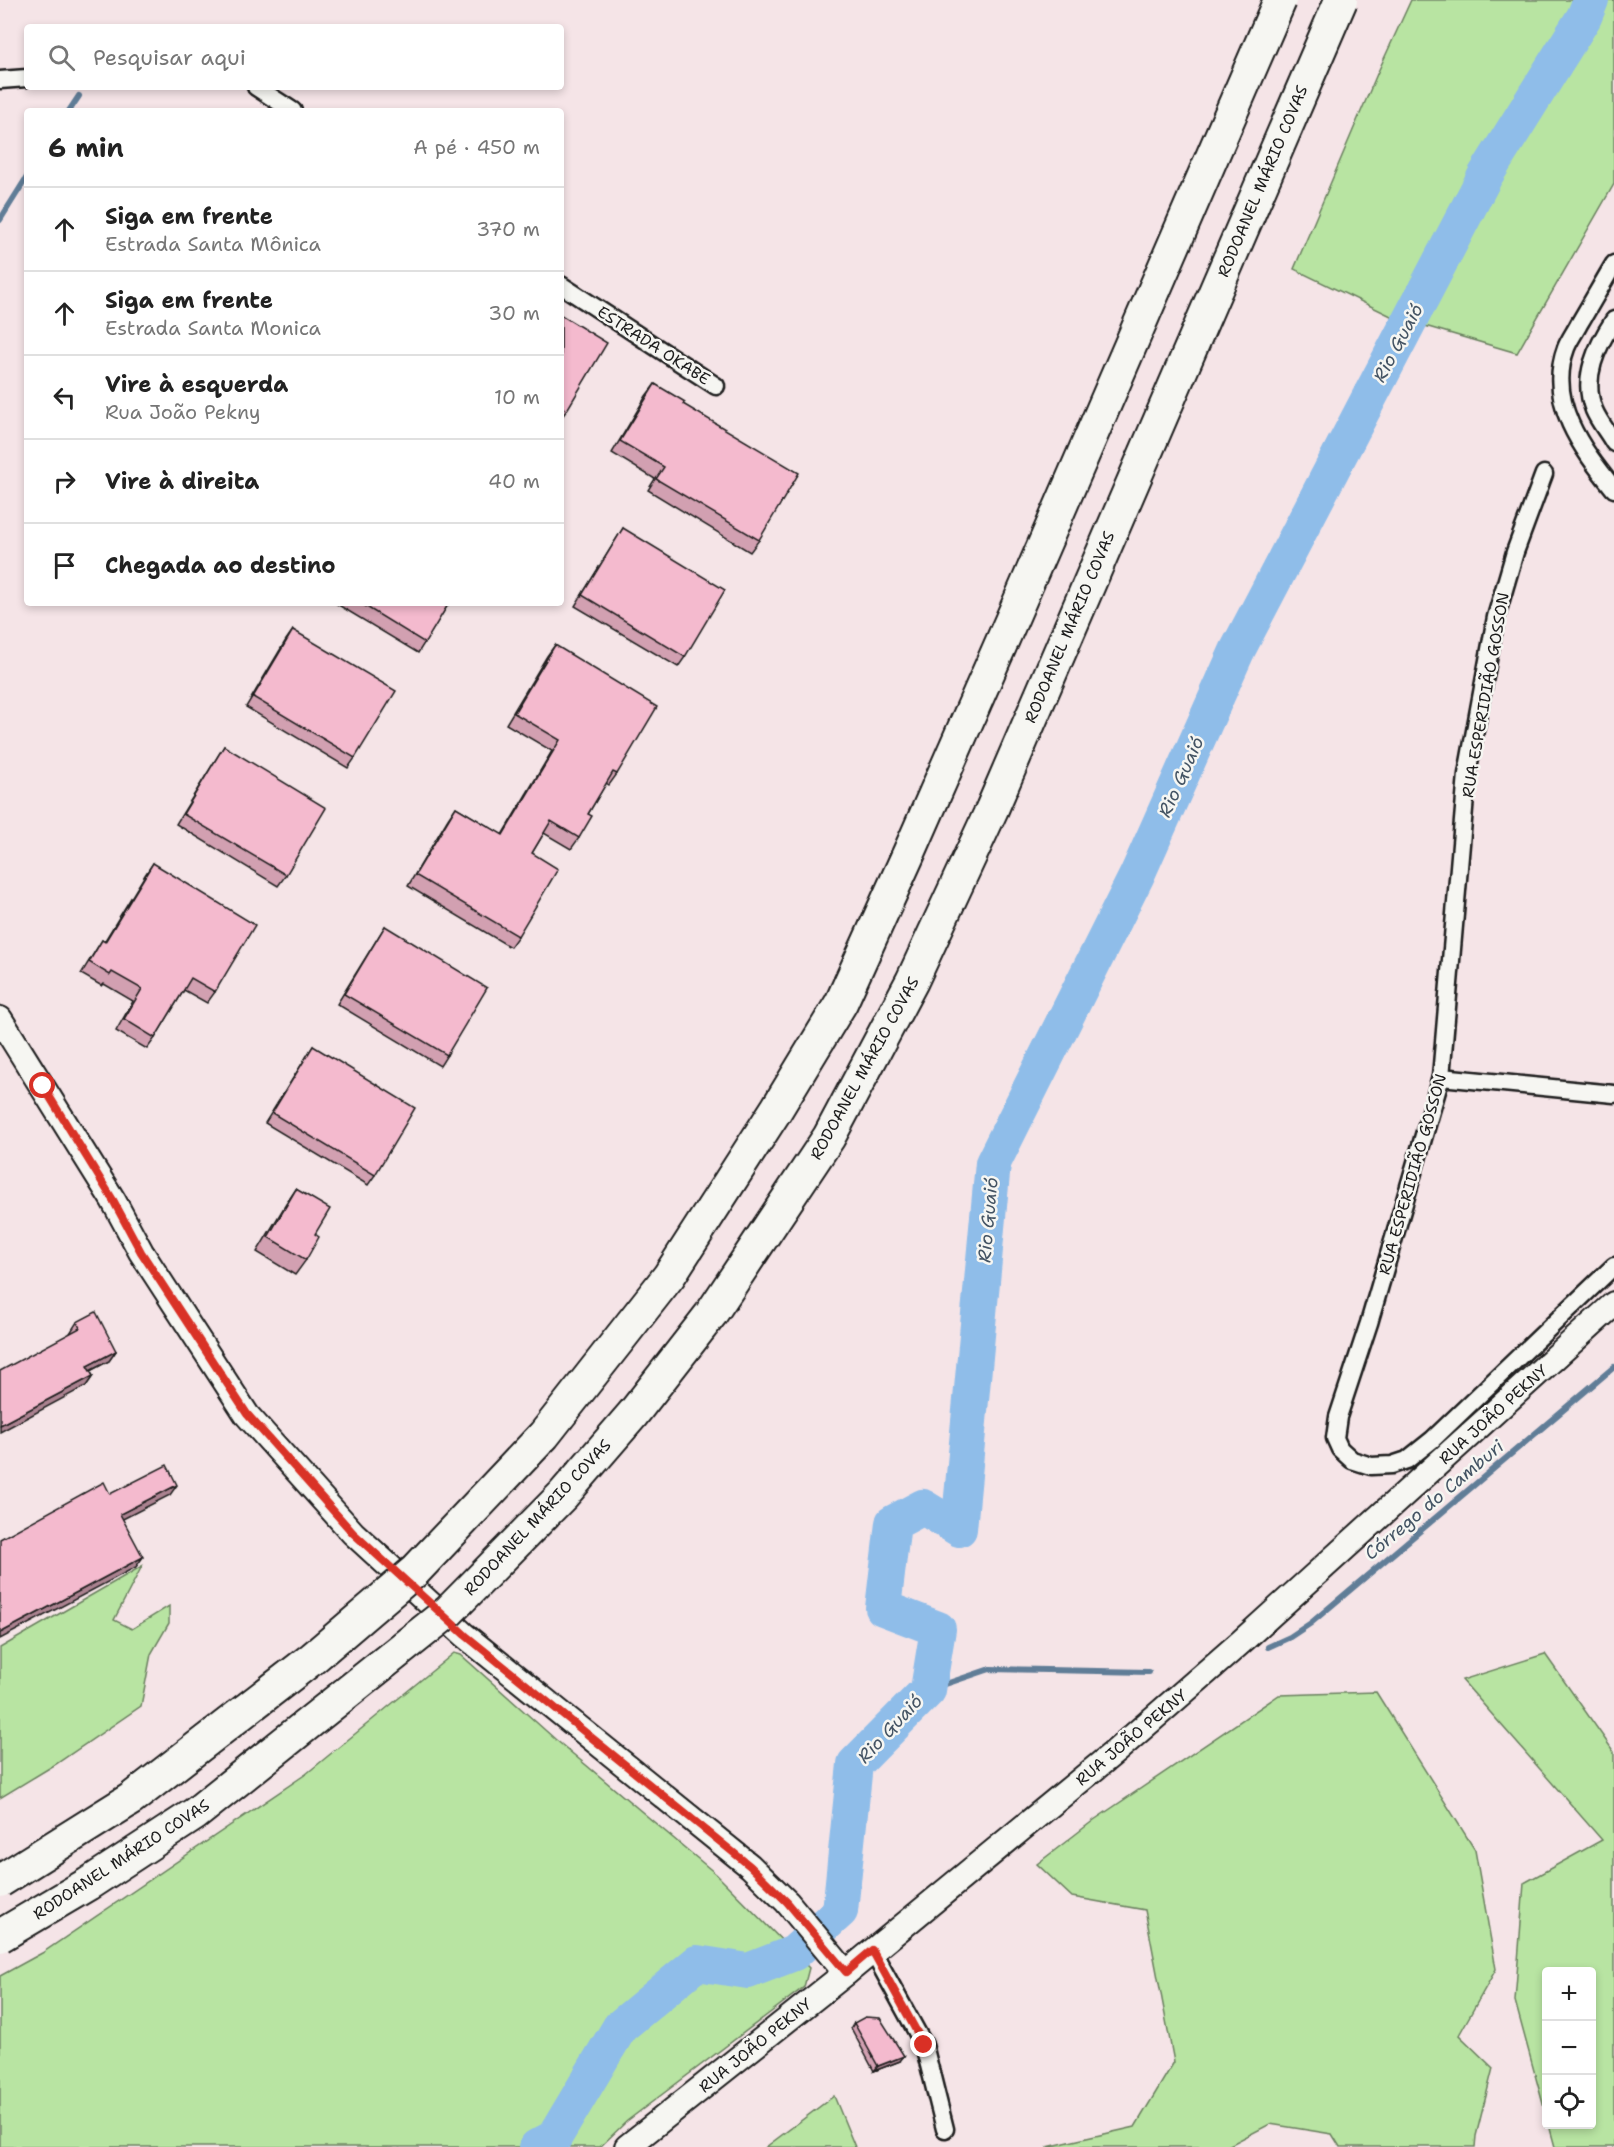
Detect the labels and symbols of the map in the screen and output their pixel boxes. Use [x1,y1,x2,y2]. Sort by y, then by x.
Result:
street label: RODOANEL MÁRIO COVAS [1212,82,1312,280]
water label: Rio Guaió [1367,300,1429,386]
street label: ESTRADA OKABE [593,301,714,390]
street label: RODOANEL MÁRIO COVAS [1019,528,1119,726]
street label: RUA ESPERIDIÃO GOSSON [1456,591,1514,799]
water label: Rio Guaió [1153,733,1209,821]
street label: RODOANEL MÁRIO COVAS [805,973,924,1164]
street label: RUA ESPERIDIÃO GOSSON [1373,1071,1451,1277]
route start [29,1072,55,1098]
water label: Rio Guaió [972,1176,1004,1264]
street label: RUA JOÃO PEKNY [1434,1359,1552,1469]
water label: Córrego do Camburi [1359,1434,1509,1565]
street label: RODOANEL MÁRIO COVAS [459,1435,615,1600]
street label: RUA JOÃO PEKNY [1070,1684,1192,1790]
water label: Rio Guaió [852,1690,928,1768]
street label: RODOANEL MÁRIO COVAS [29,1794,214,1924]
street label: RUA JOÃO PEKNY [694,1992,816,2097]
route end [910,2031,936,2057]

